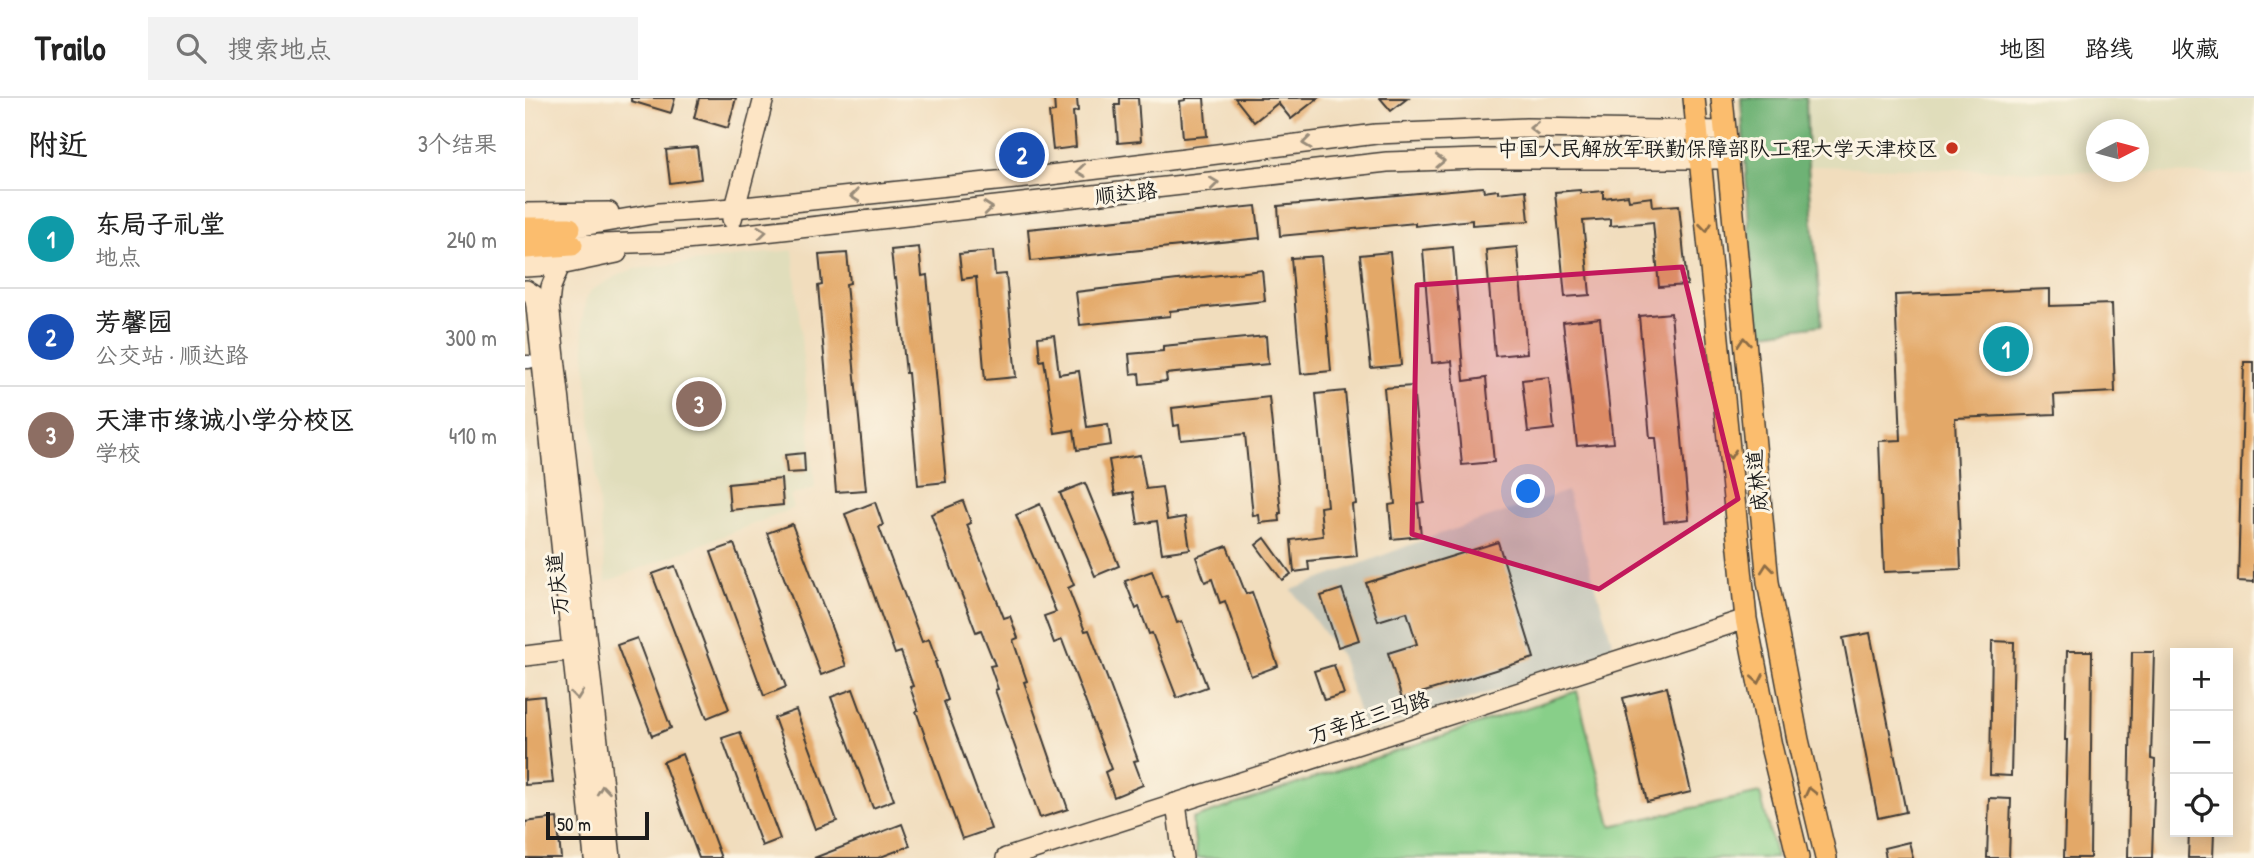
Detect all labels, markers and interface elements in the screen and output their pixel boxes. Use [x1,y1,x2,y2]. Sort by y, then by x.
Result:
search box [148,17,638,80]
text: Trailo [35,26,106,70]
icon: search [172,29,210,67]
text: 搜索地点 [228,31,332,66]
text: 地图 [1999,32,2047,64]
text: 路线 [2085,32,2133,64]
text: 收藏 [2171,32,2219,64]
north arrow [2086,119,2149,182]
one-way arrow [1528,120,1539,136]
text: 附近 [28,124,88,164]
text: 3个结果 [418,128,497,159]
pin: 2 [999,129,1045,181]
place label: 中国人民解放军联勤保障部队工程大学天津校区 [1497,134,1938,163]
one-way arrow [1301,135,1313,150]
marker: 中国人民解放军联勤保障部队工程大学天津校区 [1944,140,1960,156]
one-way arrow [1435,153,1446,168]
one-way arrow [1076,163,1087,178]
street label: 顺达路 [1093,175,1159,211]
one-way arrow [1208,175,1220,190]
one-way arrow [849,188,861,203]
one-way arrow [983,201,994,216]
text: 东局子礼堂 [95,206,225,241]
one-way arrow [1698,222,1713,233]
text: 1 [47,224,55,255]
text: 240 m [446,224,497,255]
one-way arrow [756,225,768,240]
text: 地点 [95,241,141,272]
text: 芳馨园 [95,304,173,339]
text: 2 [46,322,56,353]
text: 300 m [445,322,497,353]
pin: 1 [1983,323,2029,375]
one-way arrow [1737,336,1752,347]
text: 公交站 · 顺达路 [95,339,248,370]
pin: 3 [676,378,722,430]
text: 天津市缘诚小学分校区 [95,402,355,437]
text: 3 [46,420,56,451]
text: 410 m [449,420,497,451]
text: 学校 [95,437,141,468]
street label: 成林道 [1739,448,1775,514]
one-way arrow [1722,449,1737,460]
your location [1511,474,1545,508]
street label: 万庆道 [539,551,575,617]
one-way arrow [1759,563,1774,574]
map controls [2170,648,2233,837]
button: + [2170,648,2233,711]
one-way arrow [1750,673,1765,685]
street label: 万辛庄三马路 [1305,684,1433,750]
one-way arrow [569,689,584,700]
button: − [2170,711,2233,774]
button: locate [2170,774,2233,837]
one-way arrow [596,784,611,796]
one-way arrow [1804,786,1818,798]
scale bar [546,809,649,841]
text: 50 m [557,811,591,837]

